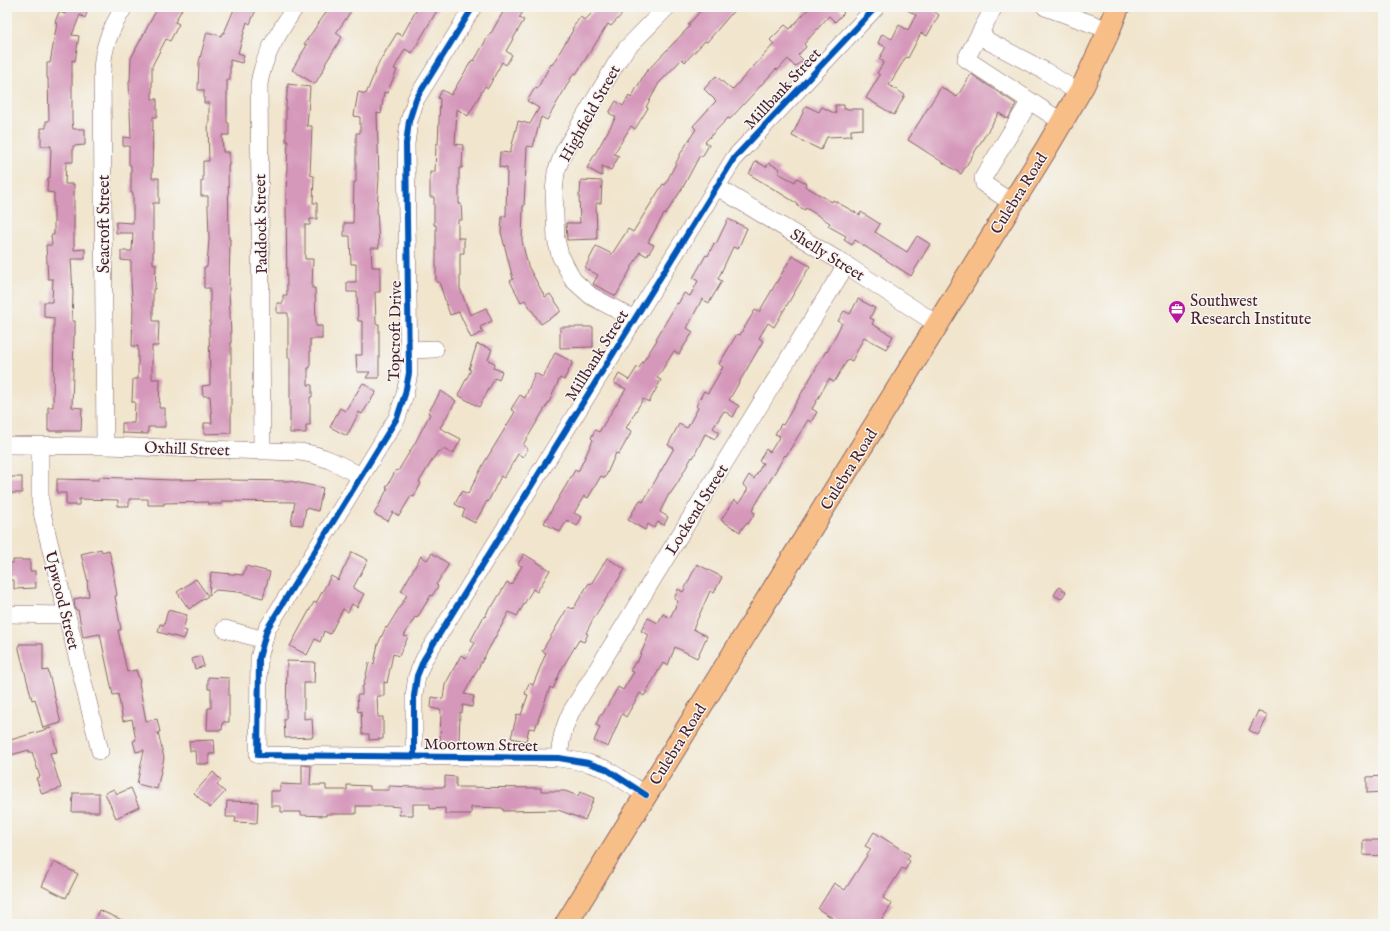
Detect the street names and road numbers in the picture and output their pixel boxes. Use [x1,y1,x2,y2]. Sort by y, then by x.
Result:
street label: Millbank Street [741,44,827,134]
street label: Highfield Street [556,61,626,166]
street label: Culebra Road [987,149,1053,239]
street label: Paddock Street [251,173,273,274]
street label: Seacroft Street [95,174,115,273]
street label: Shelly Street [786,225,868,287]
street label: Topcroft Drive [385,280,407,382]
street label: Millbank Street [562,306,634,405]
street label: Culebra Road [817,425,883,515]
street label: Oxhill Street [144,439,231,462]
street label: Lockend Street [662,461,734,559]
street label: Upwood Street [39,549,83,652]
street label: Culebra Road [646,700,712,790]
street label: Moortown Street [424,735,539,757]

